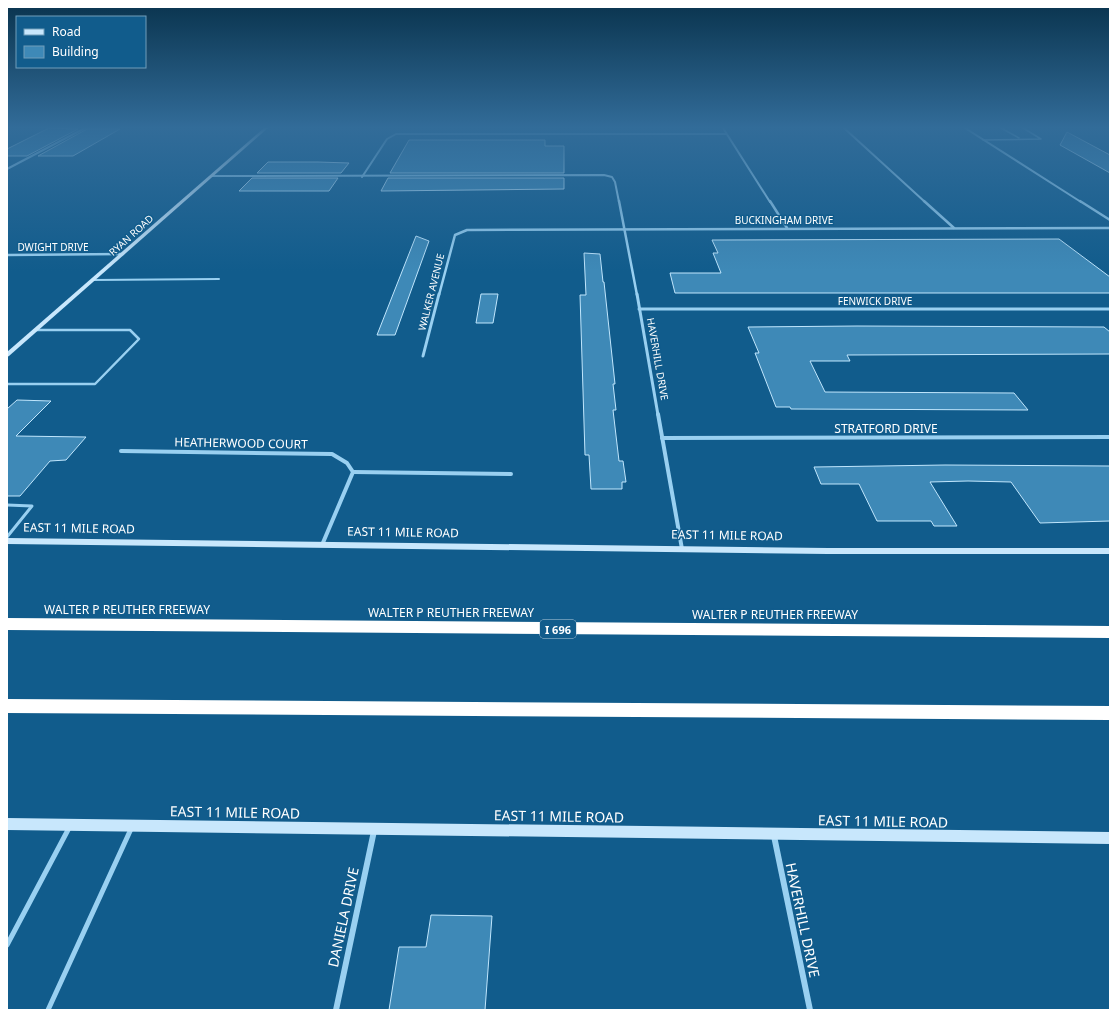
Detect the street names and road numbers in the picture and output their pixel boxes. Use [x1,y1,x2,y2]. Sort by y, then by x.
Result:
street label: RYAN ROAD [106,211,156,259]
street label: BUCKINGHAM DRIVE [735,213,833,227]
street label: DWIGHT DRIVE [17,240,89,254]
street label: WALKER AVENUE [415,252,447,332]
street label: FENWICK DRIVE [838,294,912,308]
street label: HAVERHILL DRIVE [644,317,672,401]
street label: STRATFORD DRIVE [834,420,938,437]
street label: HEATHERWOOD COURT [174,433,308,453]
street label: EAST 11 MILE ROAD [23,519,135,537]
street label: EAST 11 MILE ROAD [347,523,459,541]
street label: EAST 11 MILE ROAD [671,526,783,544]
street label: WALTER P REUTHER FREEWAY [44,601,210,618]
street label: WALTER P REUTHER FREEWAY [368,604,534,621]
street label: WALTER P REUTHER FREEWAY [692,606,858,623]
road number: I 696 [540,620,576,638]
street label: EAST 11 MILE ROAD [170,801,300,823]
street label: EAST 11 MILE ROAD [494,805,624,827]
street label: EAST 11 MILE ROAD [818,810,948,832]
street label: HAVERHILL DRIVE [782,861,824,979]
street label: DANIELA DRIVE [323,865,363,969]

